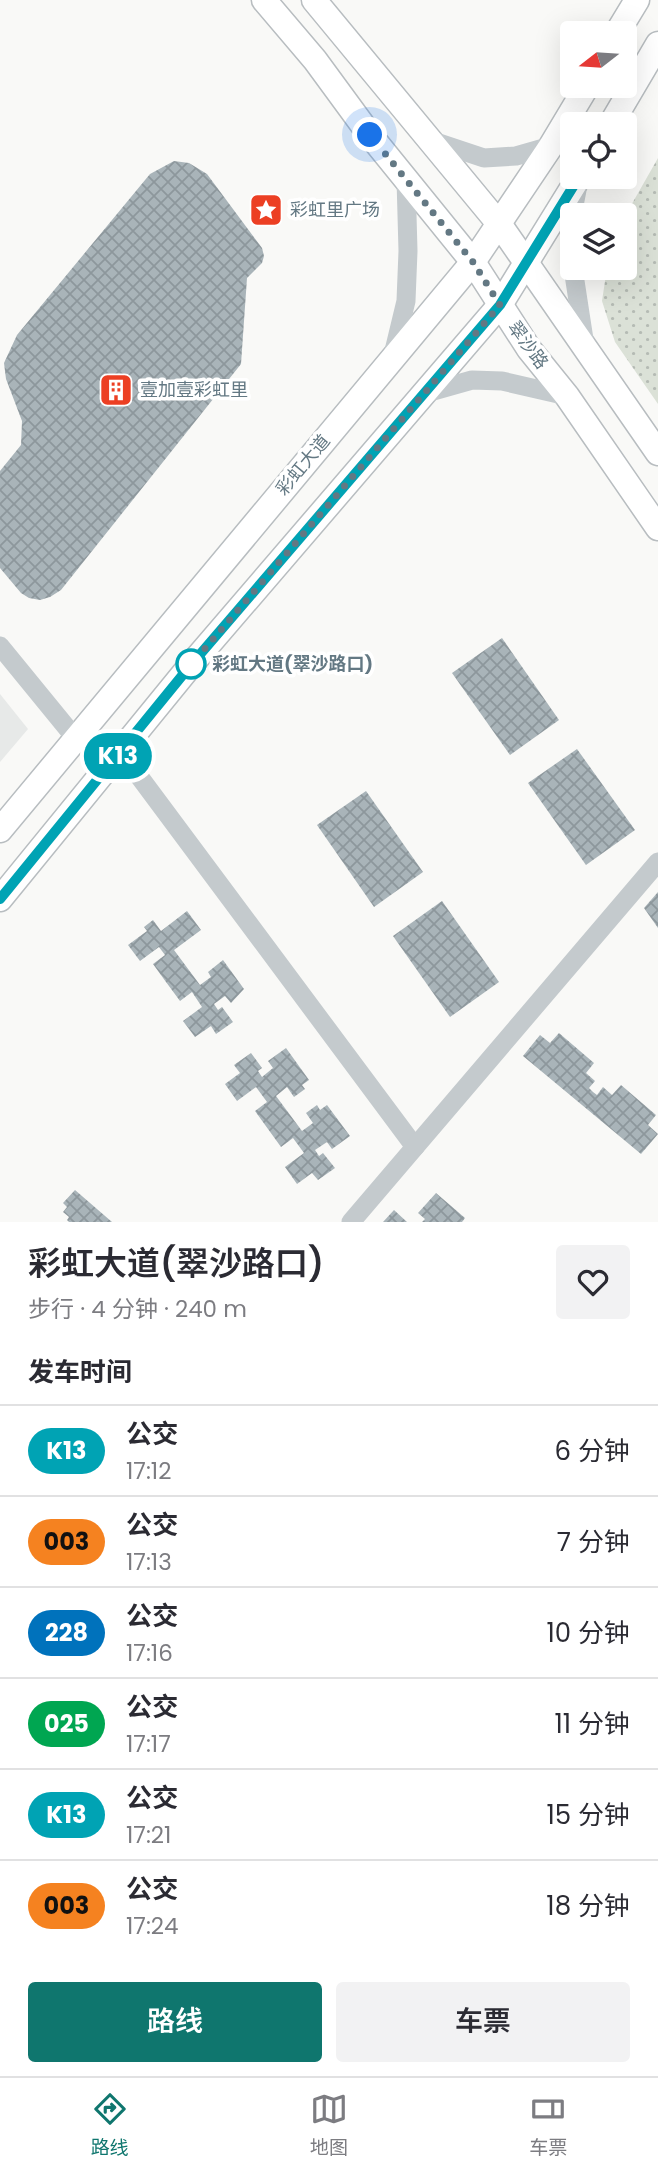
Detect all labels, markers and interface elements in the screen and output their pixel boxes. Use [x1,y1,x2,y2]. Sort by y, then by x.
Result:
north arrow [560,21,637,98]
map controls [560,21,637,280]
button: locate [560,112,637,189]
your location [352,117,387,152]
place icon: 彩虹里广场 [247,191,285,229]
place label: 彩虹里广场 [290,197,380,222]
button: layers [560,203,637,280]
street label: 翠沙路 [502,316,554,374]
building icon: 壹加壹彩虹里 [97,371,135,409]
place label: 壹加壹彩虹里 [140,377,248,402]
street label: 彩虹大道 [270,429,335,500]
marker: 彩虹大道(翠沙路口) [176,649,206,679]
place label: 彩虹大道(翠沙路口) [212,651,373,676]
line badge: K13 [78,733,158,779]
text: K13 [98,739,138,772]
text: 彩虹大道(翠沙路口) [28,1240,324,1287]
button: heart [556,1245,630,1319]
text: 步行 · 4 分钟 · 240 m [28,1293,247,1325]
text: 发车时间 [28,1354,132,1390]
text: 公交 [126,1416,178,1452]
text: 6 分钟 [555,1433,630,1469]
text: K13 [46,1434,87,1467]
text: 17:12 [126,1455,171,1487]
text: 公交 [126,1507,178,1543]
text: 7 分钟 [557,1524,630,1560]
text: 003 [44,1525,89,1558]
text: 17:13 [126,1546,172,1578]
text: 公交 [126,1598,178,1634]
text: 10 分钟 [546,1615,630,1651]
text: 228 [45,1616,88,1649]
text: 17:16 [126,1637,173,1669]
text: 公交 [126,1689,178,1725]
text: 11 分钟 [554,1706,630,1742]
text: 025 [44,1707,89,1740]
text: 17:17 [126,1728,171,1760]
text: 公交 [126,1780,178,1816]
text: 15 分钟 [546,1797,630,1833]
text: K13 [46,1798,87,1831]
text: 17:21 [126,1819,171,1851]
text: 公交 [126,1871,178,1907]
text: 18 分钟 [546,1888,630,1924]
text: 003 [44,1889,89,1922]
text: 17:24 [126,1910,179,1942]
button: 路线 [28,1982,322,2062]
button: 车票 [336,1982,630,2062]
tab: 路线 [91,2090,129,2162]
tab: 地图 [310,2090,348,2162]
tab: 车票 [529,2090,567,2162]

